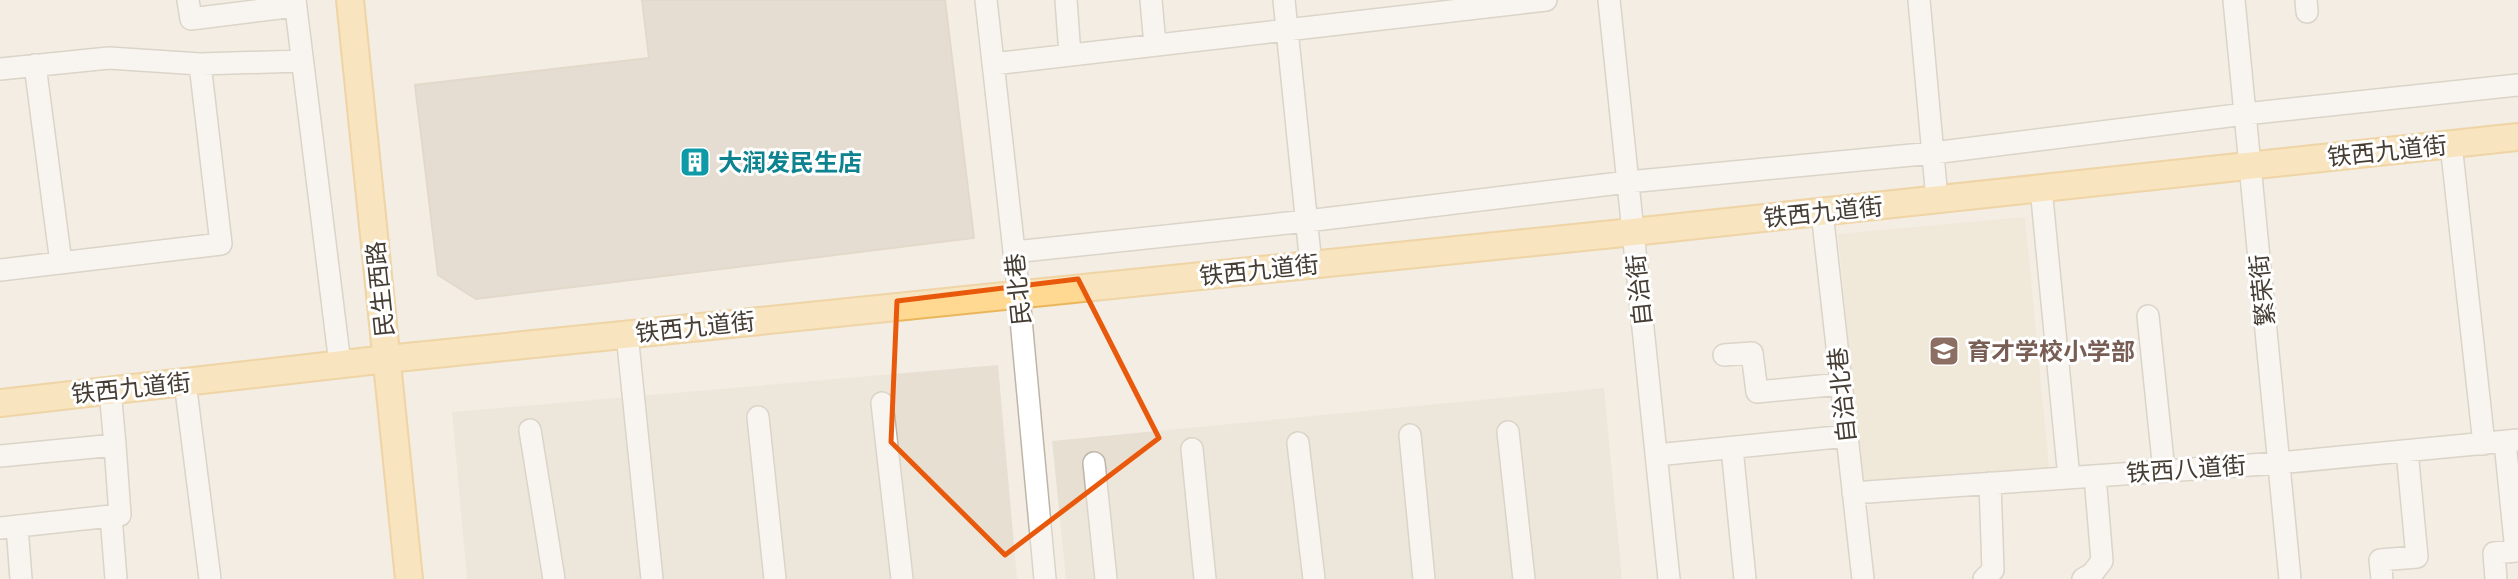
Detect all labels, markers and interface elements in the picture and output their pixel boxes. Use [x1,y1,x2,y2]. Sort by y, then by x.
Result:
street label: 铁西九道街 [2326,130,2448,172]
building icon: 大润发民生店 [678,145,712,179]
place label: 大润发民生店 [718,148,862,177]
street label: 铁西九道街 [1762,191,1884,233]
street label: 民生西路 [361,240,399,338]
street label: 铁西九道街 [1198,249,1320,291]
street label: 民北巷 [1000,252,1036,326]
street label: 自治街 [1621,253,1657,327]
street label: 繁荣街 [2244,253,2280,327]
street label: 铁西九道街 [634,306,756,348]
school or university icon: 育才学校小学部 [1927,334,1961,368]
place label: 育才学校小学部 [1967,337,2135,366]
street label: 自治北巷 [1823,346,1861,444]
street label: 铁西九道街 [70,367,192,409]
street label: 铁西八道街 [2125,450,2247,488]

